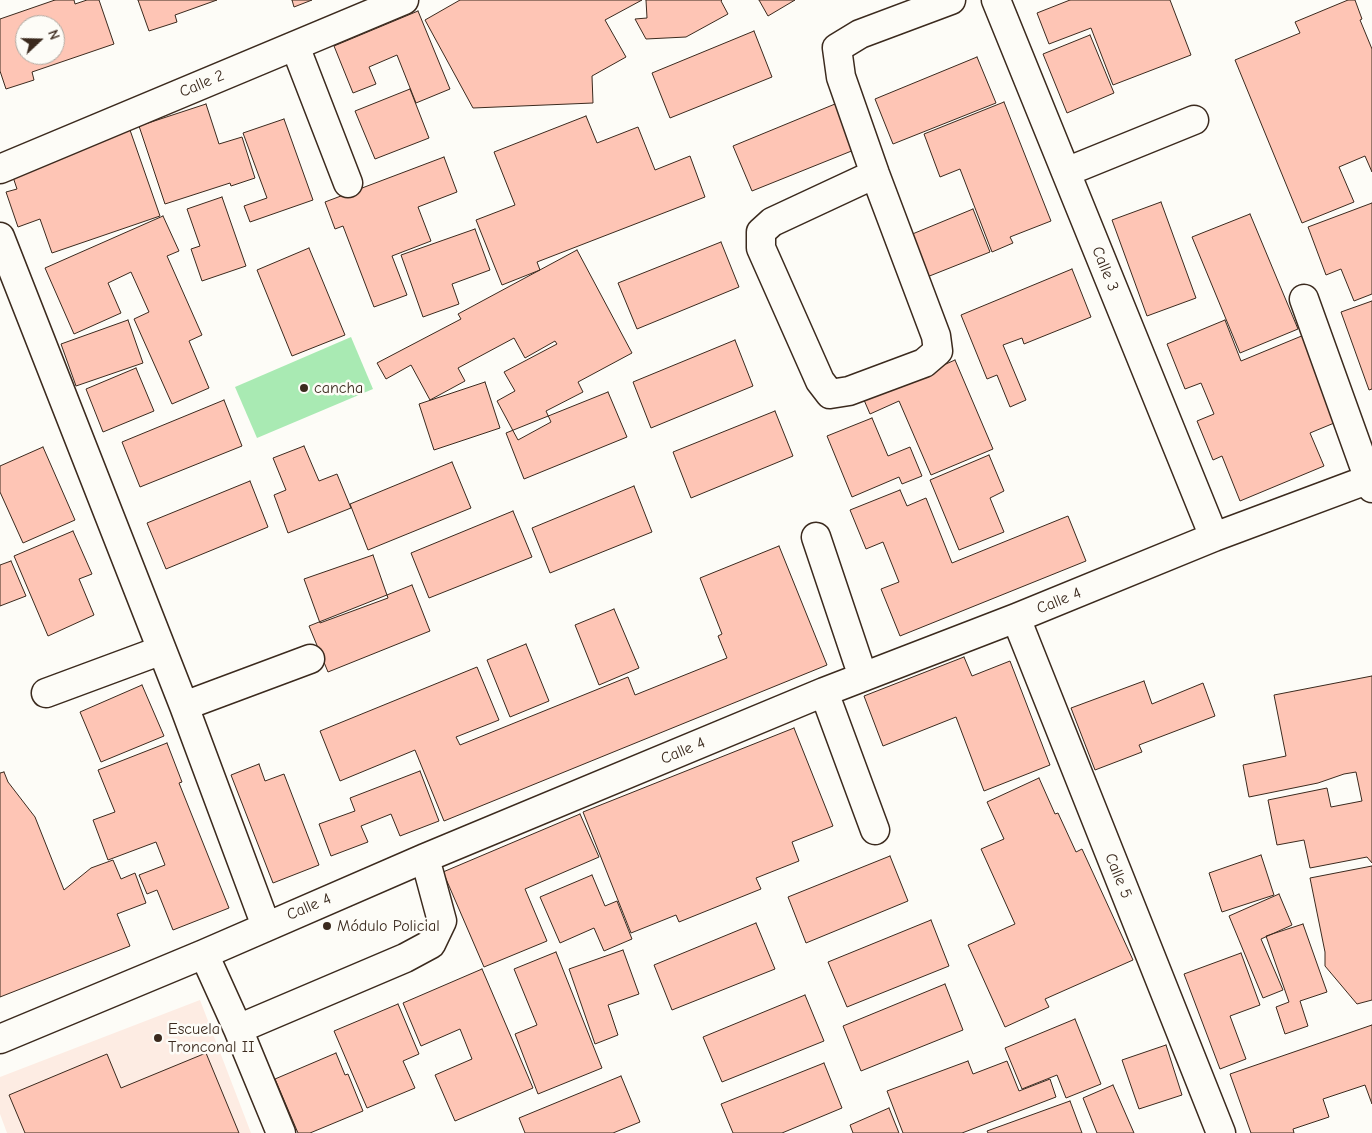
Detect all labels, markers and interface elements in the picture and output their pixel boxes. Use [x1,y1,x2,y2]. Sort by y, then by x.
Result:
north arrow [15,15,65,65]
text: N [44,27,63,42]
street label: Calle 2 [177,66,227,102]
street label: Calle 3 [1087,244,1123,294]
place label: cancha [314,378,363,398]
marker: cancha [298,382,310,394]
street label: Calle 4 [1034,583,1084,619]
street label: Calle 4 [658,733,708,769]
street label: Calle 5 [1100,851,1136,901]
street label: Calle 4 [284,889,334,925]
place label: Módulo Policial [337,916,440,936]
marker: Módulo Policial [321,920,333,932]
place label: Escuela Tronconal II [168,1019,254,1057]
marker: Escuela Tronconal II [152,1032,164,1044]

